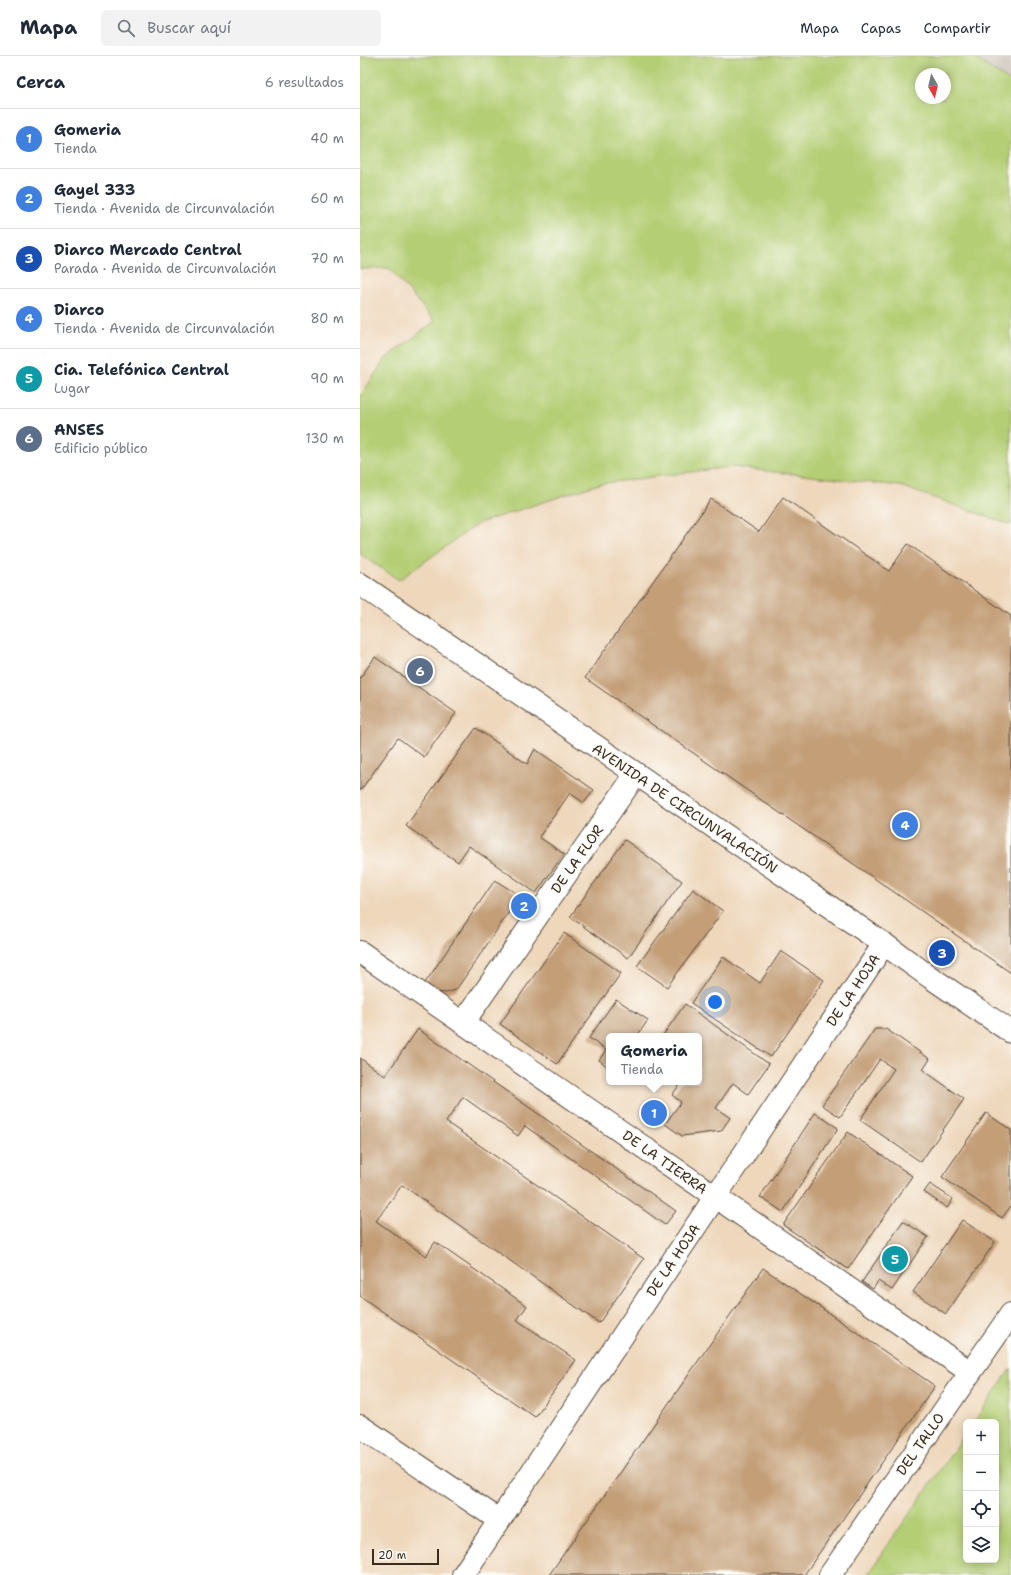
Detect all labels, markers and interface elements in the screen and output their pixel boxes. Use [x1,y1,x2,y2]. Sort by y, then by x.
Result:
search box [101,10,381,46]
text: Mapa [20,15,77,40]
icon: search [115,17,137,39]
text: Buscar aquí [147,18,231,38]
text: Mapa [800,19,839,37]
text: Capas [861,19,902,37]
text: Compartir [924,19,991,37]
north arrow [915,68,951,104]
text: Cerca [16,71,65,93]
text: 6 resultados [265,74,344,91]
text: Gomeria [54,120,121,140]
text: 1 [26,130,32,147]
text: 40 m [310,130,344,147]
text: Tienda [54,140,97,157]
text: Gayel 333 [54,180,135,200]
text: 2 [24,190,34,207]
text: 60 m [311,190,344,207]
text: Tienda · Avenida de Circunvalación [54,200,275,217]
text: Diarco Mercado Central [54,240,242,260]
text: 3 [24,250,34,267]
text: 70 m [310,250,344,267]
text: Parada · Avenida de Circunvalación [54,260,276,277]
text: Diarco [54,300,104,320]
text: 4 [24,310,34,327]
text: 80 m [310,310,344,327]
text: Tienda · Avenida de Circunvalación [54,320,275,337]
text: Cia. Telefónica Central [54,360,229,380]
text: 5 [25,370,33,387]
text: 90 m [310,370,344,387]
text: Lugar [54,380,90,397]
text: ANSES [54,420,104,440]
text: 6 [24,430,34,447]
text: 130 m [306,430,344,447]
text: Edificio público [54,440,148,457]
pin: 6 [407,656,433,686]
street label: AVENIDA DE CIRCUNVALACIÓN [589,739,781,877]
pin: 4 [892,810,918,840]
street label: DE LA FLOR [547,821,607,897]
pin: 2 [511,891,537,921]
pin: 3 [929,938,955,968]
street label: DE LA HOJA [822,950,884,1030]
your location [705,992,725,1012]
popup [606,1033,702,1085]
text: Gomeria [621,1041,687,1061]
text: Tienda [621,1061,663,1078]
pin: 1 [641,1098,667,1128]
street label: DE LA TIERRA [619,1126,711,1198]
street label: DE LA HOJA [642,1220,704,1300]
pin: 5 [882,1244,908,1274]
street label: DEL TALLO [892,1409,948,1479]
map controls [963,1419,999,1563]
button: + [963,1419,999,1455]
button: − [963,1455,999,1491]
button: locate [963,1491,999,1527]
button: layers [963,1527,999,1563]
scale bar [372,1547,439,1566]
text: 20 m [378,1548,406,1563]

